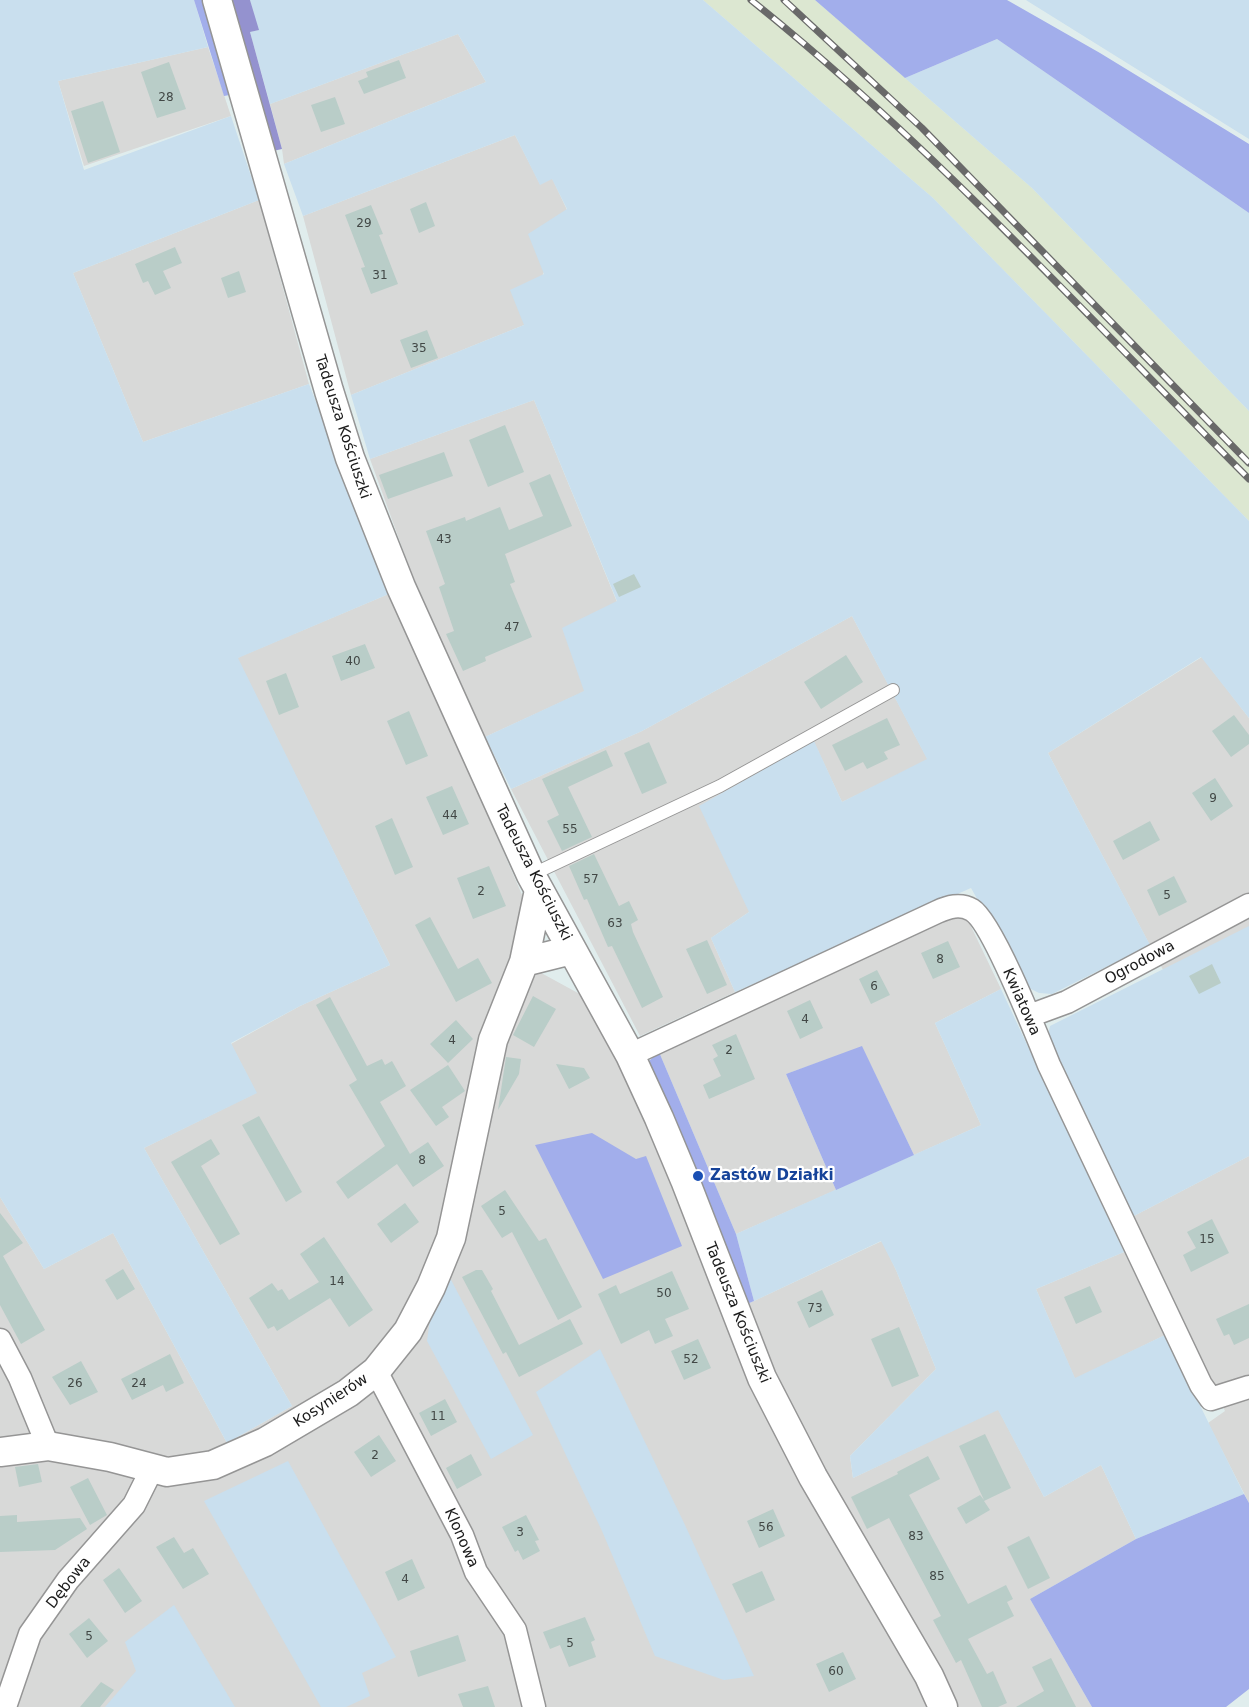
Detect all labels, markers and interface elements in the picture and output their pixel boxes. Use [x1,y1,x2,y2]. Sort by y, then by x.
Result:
house number: 28 [158,91,174,105]
house number: 29 [356,217,372,231]
house number: 31 [372,269,388,283]
house number: 35 [411,342,427,356]
street label: Tadeusza Kościuszki [310,353,374,501]
house number: 43 [436,533,452,547]
house number: 47 [504,621,520,635]
house number: 40 [345,655,361,669]
house number: 9 [1209,792,1217,806]
street label: Tadeusza Kościuszki [491,802,575,944]
house number: 44 [442,809,458,823]
house number: 55 [562,823,578,837]
house number: 57 [583,873,599,887]
house number: 2 [477,885,485,899]
house number: 5 [1163,889,1171,903]
house number: 63 [607,917,623,931]
street label: Ogrodowa [1102,937,1178,989]
house number: 8 [936,953,944,967]
street label: Kwiatowa [998,965,1044,1039]
house number: 6 [870,980,878,994]
house number: 4 [801,1013,809,1027]
house number: 4 [448,1034,456,1048]
house number: 2 [725,1044,733,1058]
house number: 8 [418,1154,426,1168]
place label: Zastów Działki [710,1167,834,1185]
marker: Zastów Działki [691,1169,705,1183]
house number: 5 [498,1205,506,1219]
house number: 15 [1199,1233,1215,1247]
street label: Tadeusza Kościuszki [700,1240,774,1386]
house number: 14 [329,1275,345,1289]
house number: 50 [656,1287,672,1301]
house number: 73 [807,1302,823,1316]
house number: 52 [683,1353,699,1367]
street label: Kosynierów [290,1370,372,1432]
house number: 26 [67,1377,83,1391]
house number: 24 [131,1377,147,1391]
house number: 11 [430,1410,446,1424]
house number: 2 [371,1449,379,1463]
street label: Klonowa [440,1505,482,1571]
house number: 56 [758,1521,774,1535]
house number: 3 [516,1526,524,1540]
house number: 83 [908,1530,924,1544]
street label: Dębowa [43,1553,95,1613]
house number: 85 [929,1570,945,1584]
house number: 4 [401,1573,409,1587]
house number: 5 [85,1630,93,1644]
house number: 5 [566,1637,574,1651]
house number: 60 [828,1665,844,1679]

